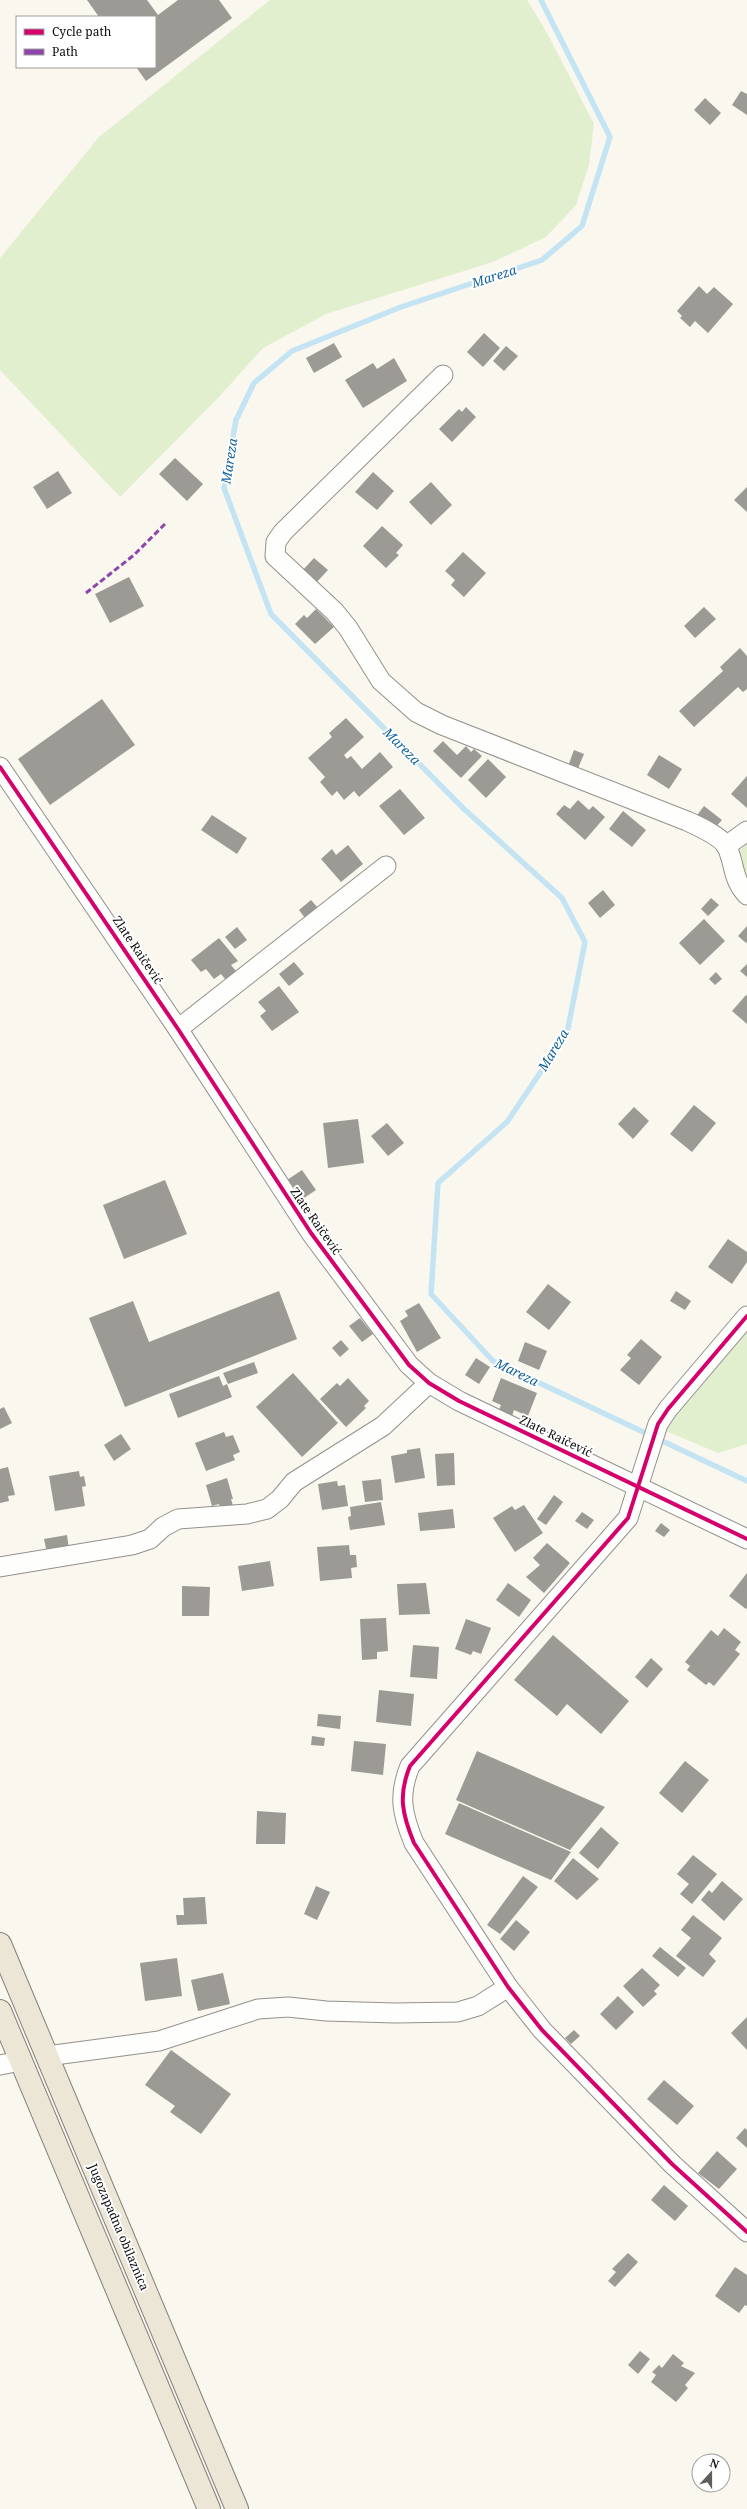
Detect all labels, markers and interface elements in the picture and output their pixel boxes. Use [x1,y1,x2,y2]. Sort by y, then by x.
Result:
legend [16,16,156,68]
text: Cycle path [52,23,112,40]
text: Path [52,43,78,60]
water label: Mareza [468,260,519,292]
water label: Mareza [216,436,242,486]
water label: Mareza [379,723,425,769]
street label: Zlate Raičević [109,913,167,988]
water label: Mareza [533,1025,573,1075]
street label: Zlate Raičević [286,1184,346,1258]
water label: Mareza [491,1353,542,1390]
street label: Zlate Raičević [517,1411,595,1461]
street label: Jugozapadna obilaznica [84,2160,154,2293]
north arrow [691,2453,731,2493]
text: N [708,2455,722,2472]

